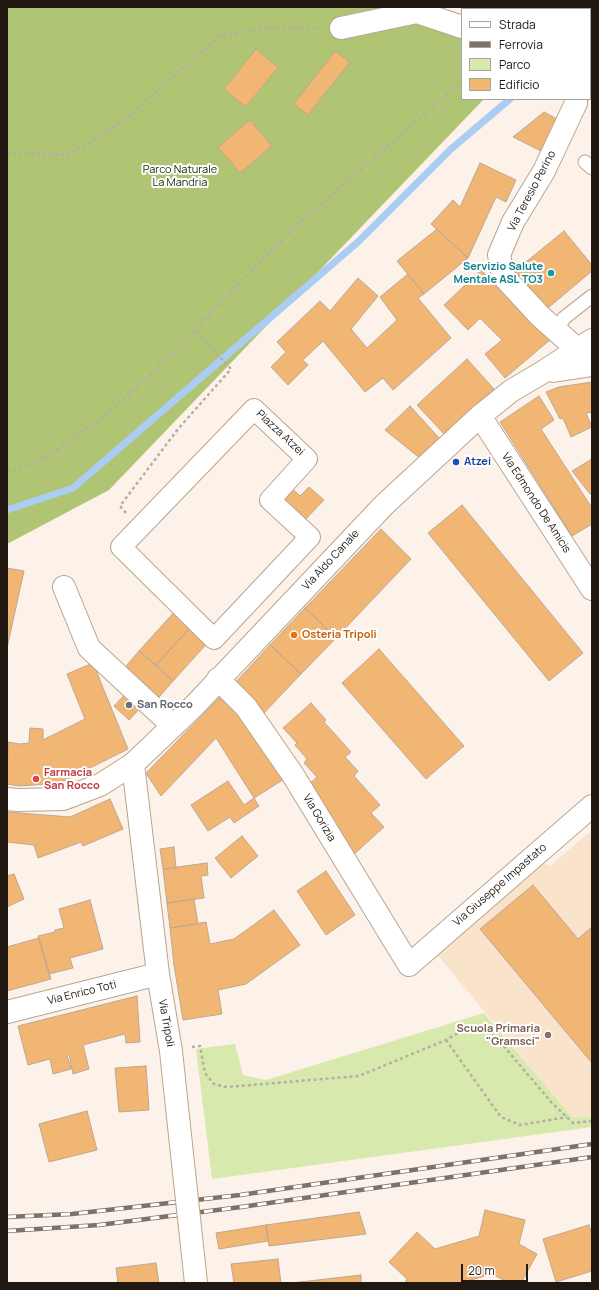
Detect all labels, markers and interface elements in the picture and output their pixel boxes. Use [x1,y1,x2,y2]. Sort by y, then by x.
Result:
legend [461,8,591,100]
text: Strada [499,16,536,33]
text: Ferrovia [499,36,543,53]
text: Parco [499,56,530,73]
text: Edificio [499,76,539,93]
street label: Via Teresio Perino [505,148,559,234]
park label: Parco Naturale La Mandria [143,163,217,189]
place label: Servizio Salute Mentale ASL TO3 [453,260,543,286]
marker: Servizio Salute Mentale ASL TO3 [546,268,556,278]
street label: Piazza Atzei [253,408,307,458]
street label: Via Edmondo De Amicis [499,450,573,556]
place label: Atzei [464,455,491,469]
marker: Atzei [451,457,461,467]
street label: Via Aldo Canale [300,527,362,593]
place label: Osteria Tripoli [302,628,377,642]
marker: Osteria Tripoli [289,630,299,640]
place label: San Rocco [137,698,193,712]
marker: San Rocco [124,700,134,710]
place label: Farmacia San Rocco [44,766,100,792]
marker: Farmacia San Rocco [31,774,41,784]
street label: Via Gorizia [300,792,338,844]
street label: Via Giuseppe Impastato [451,841,549,929]
street label: Via Enrico Toti [46,978,118,1008]
street label: Via Tripoli [155,998,177,1048]
place label: Scuola Primaria "Gramsci" [457,1022,540,1048]
marker: Scuola Primaria "Gramsci" [543,1030,553,1040]
scale bar [463,1256,530,1282]
text: 20 m [468,1262,495,1279]

